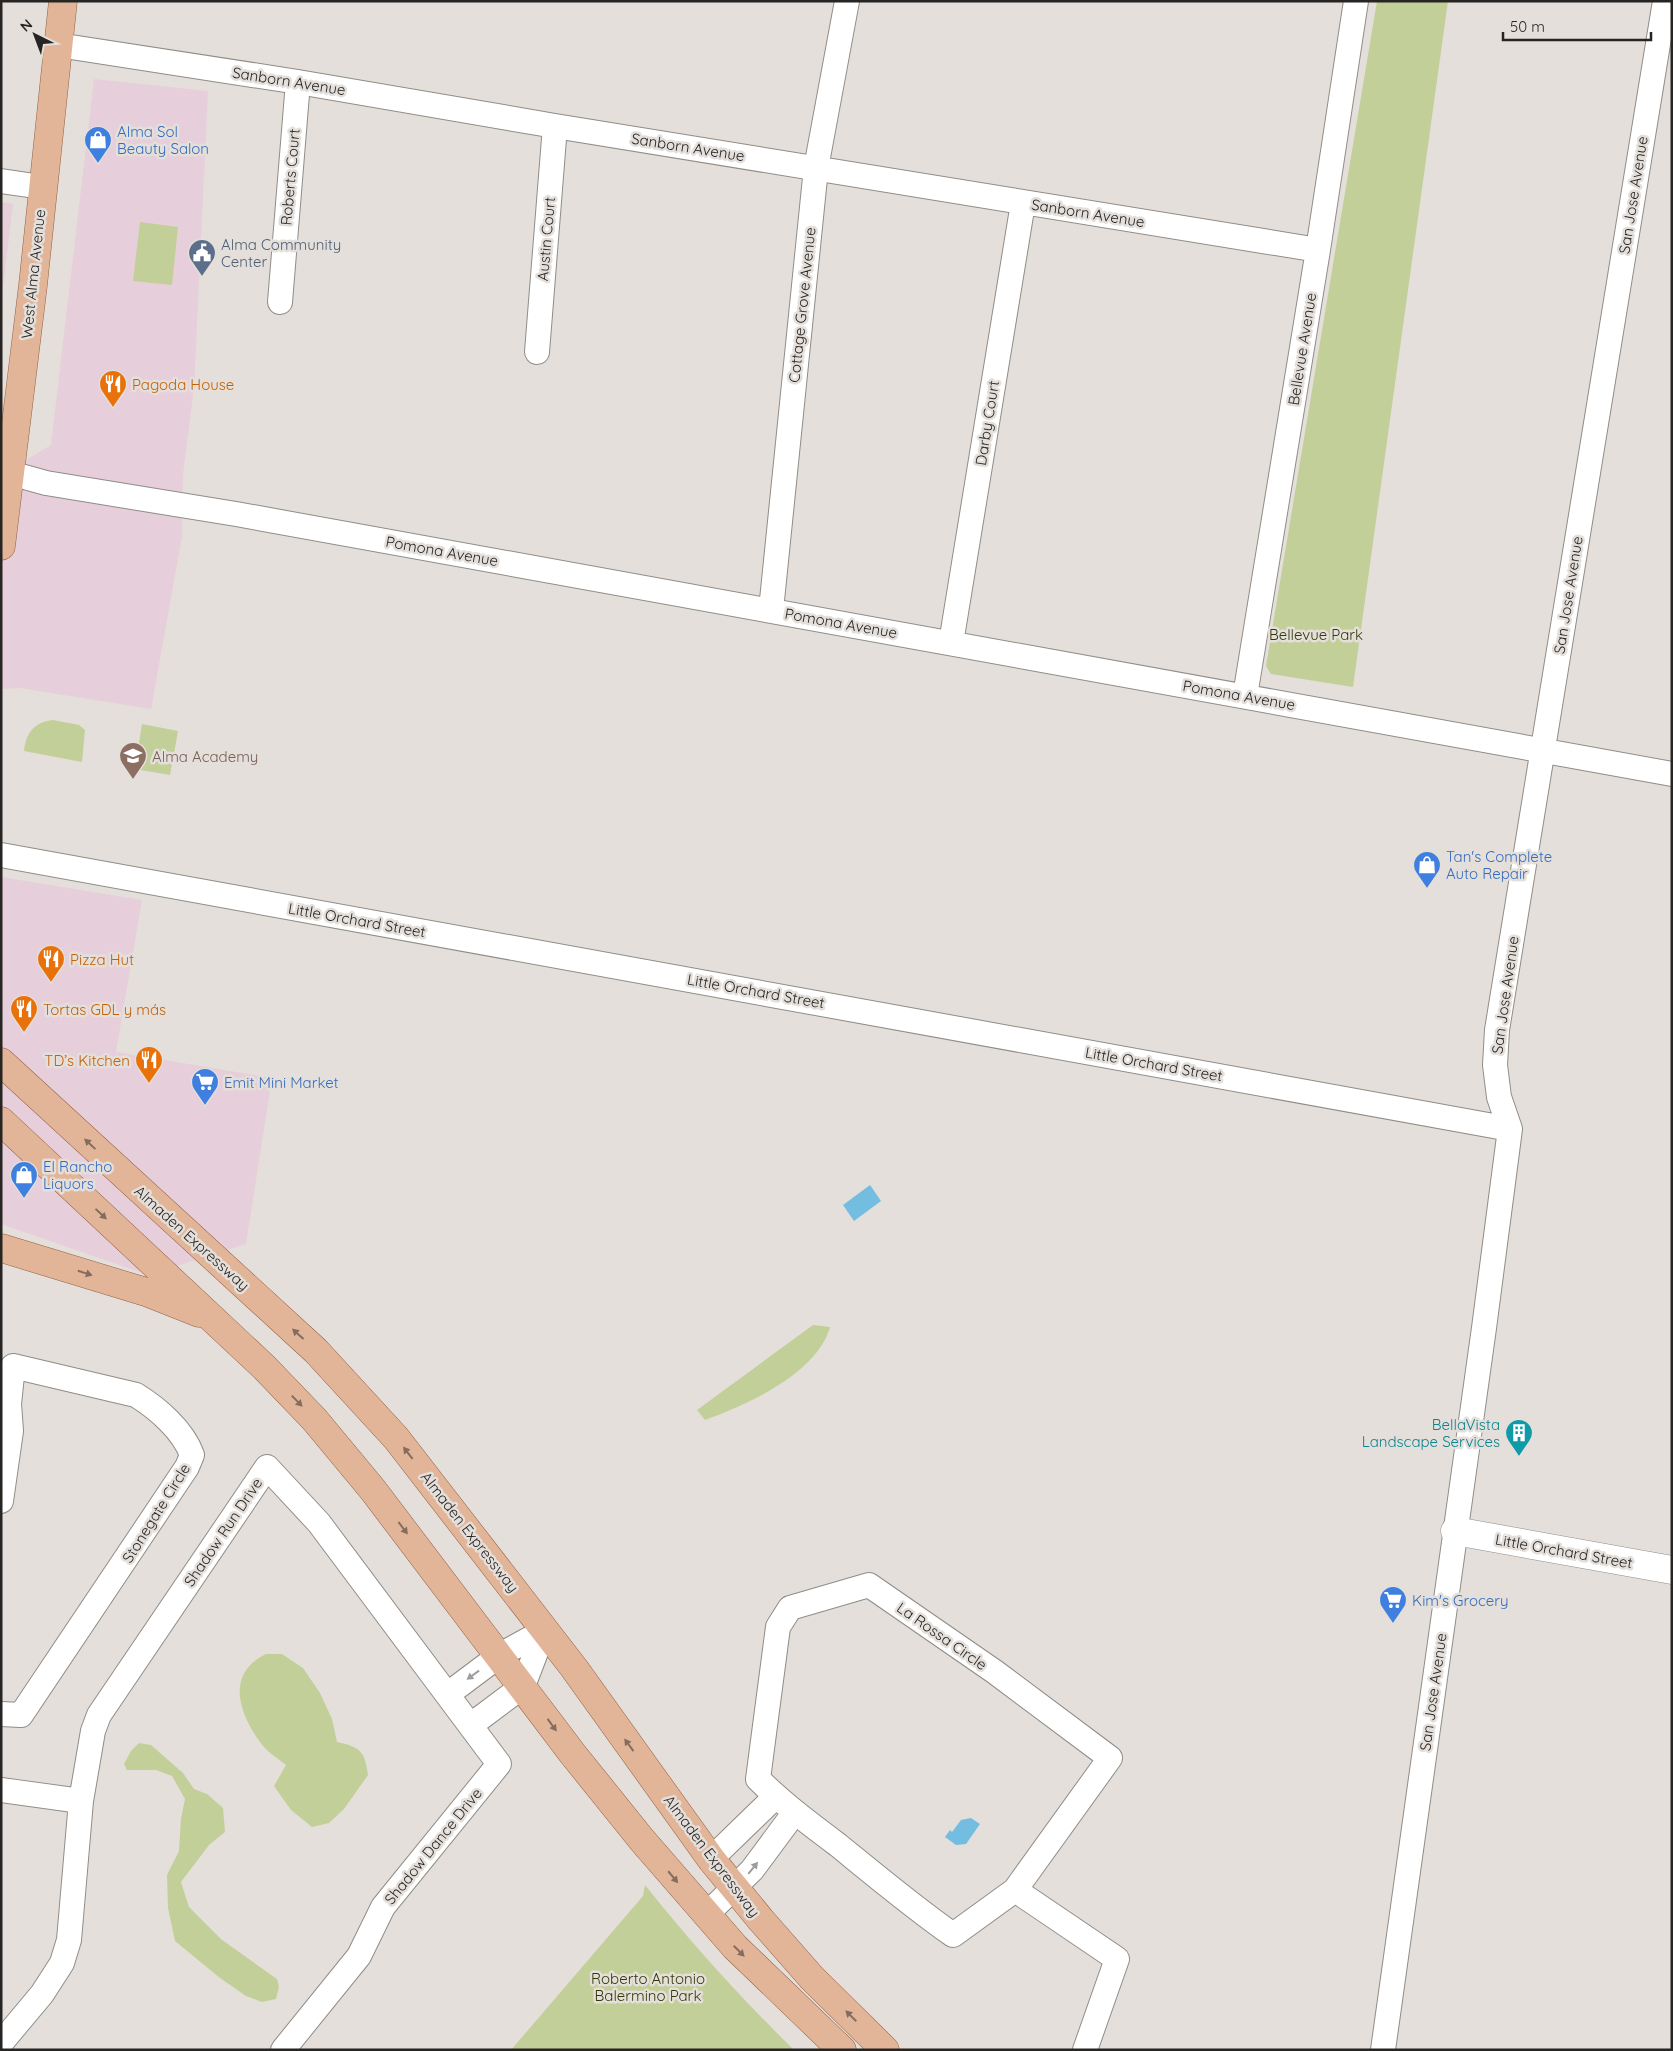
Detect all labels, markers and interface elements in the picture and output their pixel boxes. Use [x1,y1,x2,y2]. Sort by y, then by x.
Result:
north arrow [10,10,60,60]
scale bar [1503,10,1650,42]
text: N [16,15,36,35]
text: 50 m [1510,17,1545,36]
street label: Sanborn Avenue [231,63,347,99]
place label: Alma Sol Beauty Salon [117,122,209,158]
shop icon: Alma Sol Beauty Salon [83,125,113,164]
street label: Roberts Court [276,128,304,226]
street label: Sanborn Avenue [630,129,746,165]
street label: San Jose Avenue [1614,135,1652,255]
street label: Sanborn Avenue [1030,195,1146,231]
street label: Austin Court [533,196,559,282]
street label: West Alma Avenue [17,208,49,340]
street label: Cottage Grove Avenue [784,226,820,384]
place label: Alma Community Center [221,235,341,271]
public building icon: Alma Community Center [187,238,217,277]
street label: Bellevue Avenue [1284,291,1320,407]
restaurant icon: Pagoda House [98,369,128,408]
place label: Pagoda House [132,375,234,394]
street label: Darby Court [971,379,1003,467]
street label: Pomona Avenue [384,532,500,570]
street label: San Jose Avenue [1549,535,1587,655]
street label: Pomona Avenue [783,604,899,642]
park label: Bellevue Park [1269,625,1363,644]
street label: Pomona Avenue [1181,676,1297,714]
school or university icon: Alma Academy [118,741,148,780]
place label: Alma Academy [152,747,258,766]
place label: Tan's Complete Auto Repair [1446,847,1552,883]
shop icon: Tan's Complete Auto Repair [1412,850,1442,889]
street label: Little Orchard Street [287,899,427,941]
street label: San Jose Avenue [1487,935,1523,1055]
restaurant icon: Pizza Hut [36,944,66,983]
place label: Pizza Hut [70,950,134,969]
street label: Little Orchard Street [686,970,826,1012]
restaurant icon: Tortas GDL y más [9,994,39,1033]
place label: Tortas GDL y más [43,1000,166,1019]
street label: Little Orchard Street [1084,1043,1224,1085]
restaurant icon: TD’s Kitchen [134,1045,164,1084]
place label: TD’s Kitchen [44,1051,130,1070]
supermarket icon: Emit Mini Market [190,1067,220,1106]
place label: Emit Mini Market [224,1073,339,1092]
one-way arrow [84,1138,96,1150]
place label: El Rancho Liquors [43,1157,112,1193]
shop icon: El Rancho Liquors [9,1160,39,1199]
street label: Almaden Expressway [131,1181,253,1295]
one-way arrow [95,1208,107,1220]
one-way arrow [77,1270,92,1278]
one-way arrow [292,1328,304,1340]
one-way arrow [291,1395,303,1407]
place label: BellaVista Landscape Services [1362,1415,1500,1451]
building icon: BellaVista Landscape Services [1504,1418,1534,1457]
one-way arrow [403,1447,414,1460]
street label: Stonegate Circle [118,1460,194,1566]
street label: Almaden Expressway [417,1468,523,1596]
street label: Shadow Run Drive [180,1474,266,1590]
one-way arrow [398,1522,408,1535]
street label: Little Orchard Street [1494,1530,1634,1572]
supermarket icon: Kim's Grocery [1378,1585,1408,1624]
place label: Kim's Grocery [1412,1591,1509,1610]
street label: La Rossa Circle [893,1598,991,1674]
street label: San Jose Avenue [1415,1632,1451,1752]
one-way arrow [467,1669,480,1680]
one-way arrow [547,1718,557,1732]
one-way arrow [624,1738,634,1752]
street label: Shadow Dance Drive [380,1784,486,1908]
street label: Almaden Expressway [660,1791,764,1921]
one-way arrow [747,1862,758,1875]
one-way arrow [668,1870,679,1883]
one-way arrow [733,1945,745,1957]
park label: Roberto Antonio Balermino Park [591,1969,705,2005]
one-way arrow [845,2010,857,2022]

